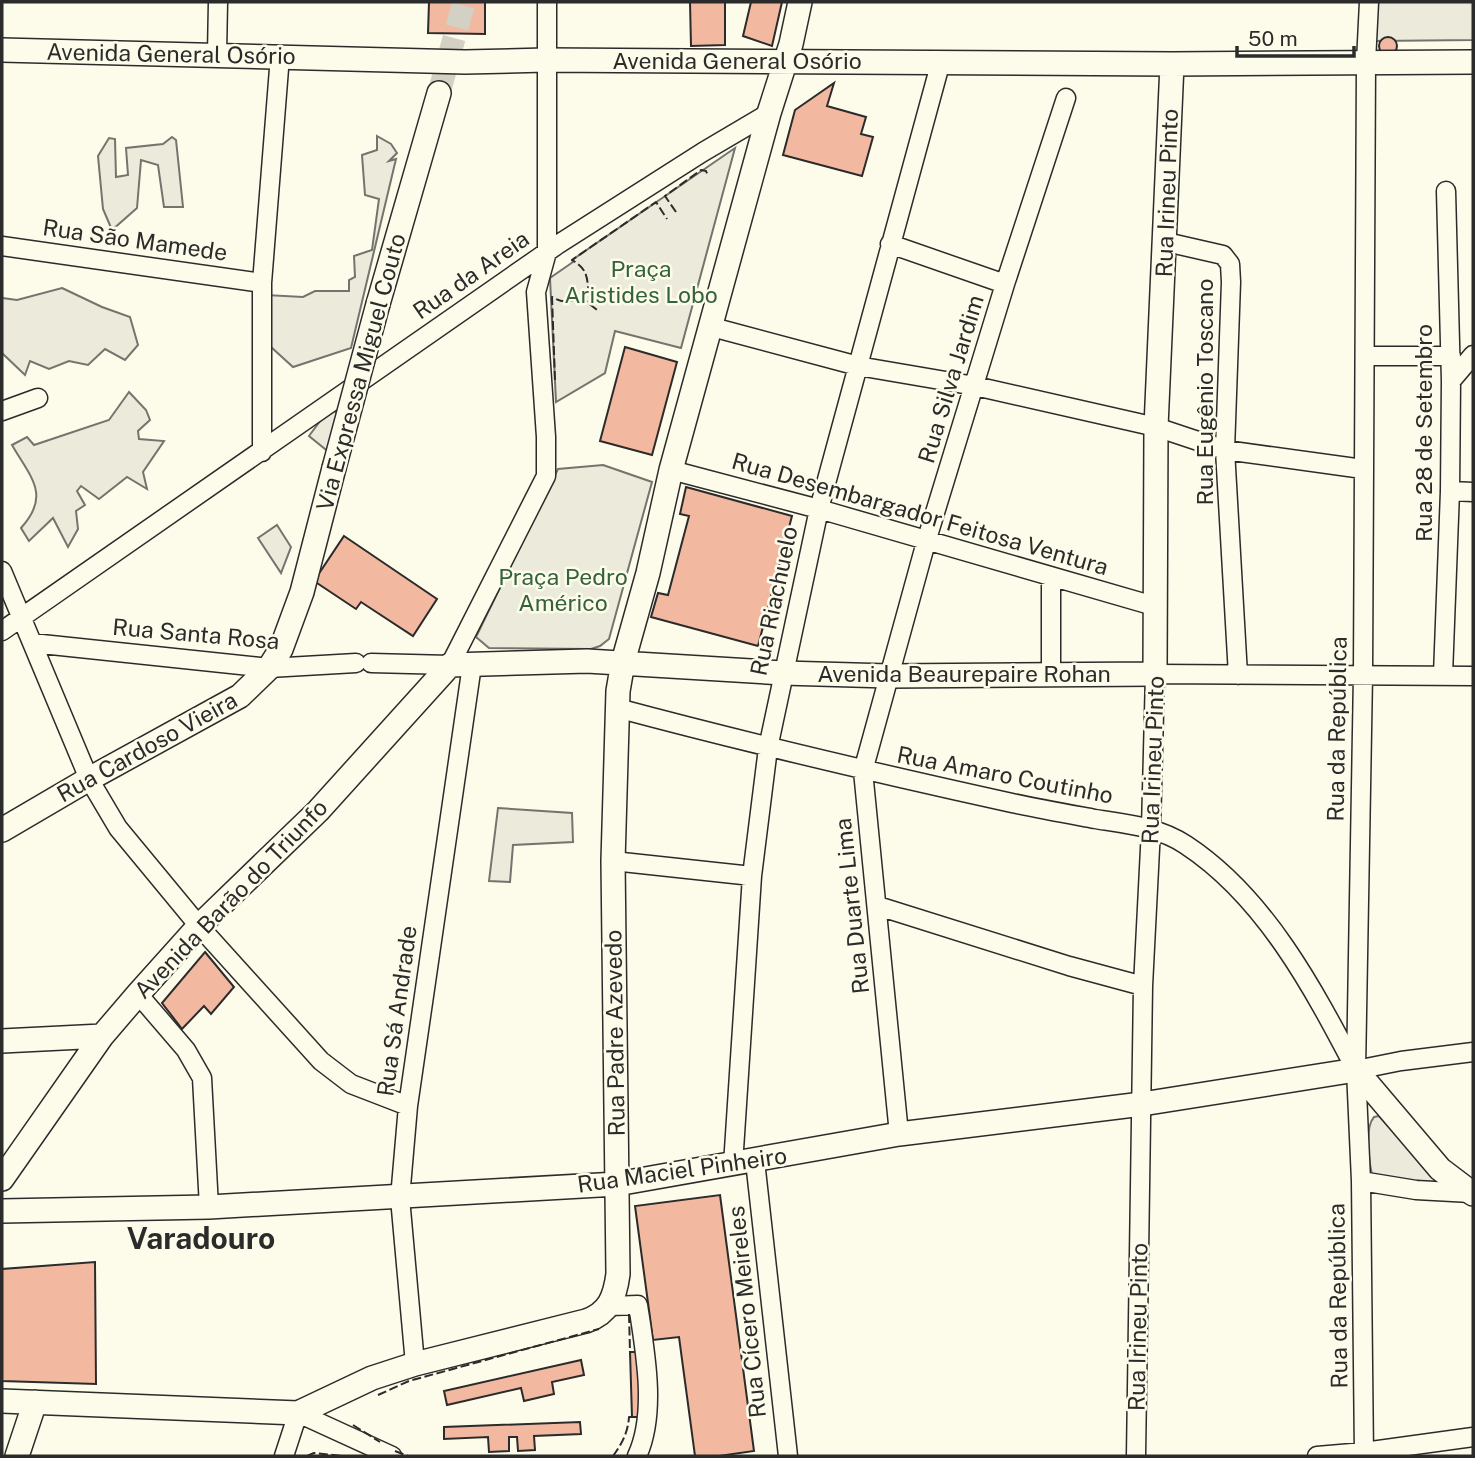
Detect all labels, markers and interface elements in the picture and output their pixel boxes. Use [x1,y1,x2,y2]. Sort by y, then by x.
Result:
scale bar [1237,14,1354,58]
text: 50 m [1248,26,1298,51]
street label: Avenida General Osório [46,38,296,69]
street label: Avenida General Osório [612,47,862,74]
street label: Rua Irineu Pinto [1150,108,1183,278]
street label: Rua São Mamede [41,213,229,266]
street label: Rua da Areia [408,225,534,324]
street label: Via Expressa Miguel Couto [310,230,411,514]
park label: Praça Aristides Lobo [564,255,718,308]
street label: Rua Eugênio Toscano [1191,279,1218,505]
street label: Rua Silva Jardim [912,291,989,466]
street label: Rua 28 de Setembro [1410,324,1437,542]
street label: Rua Desembargador Feitosa Ventura [729,447,1111,580]
street label: Rua Riachuelo [744,524,803,678]
park label: Praça Pedro Américo [498,563,628,616]
street label: Rua Santa Rosa [111,613,281,654]
street label: Rua da República [1321,636,1352,822]
street label: Avenida Beaurepaire Rohan [817,660,1111,687]
street label: Rua Irineu Pinto [1136,675,1169,845]
street label: Rua Cardoso Vieira [52,686,242,807]
street label: Rua Amaro Coutinho [895,740,1115,809]
street label: Avenida Barão do Triunfo [129,794,333,1004]
street label: Rua Duarte Lima [829,817,874,995]
street label: Rua Sá Andrade [371,924,422,1098]
street label: Rua Padre Azevedo [599,929,630,1137]
street label: Rua Maciel Pinheiro [575,1141,788,1198]
street label: Rua da República [1322,1203,1353,1389]
street label: Rua Cícero Meireles [722,1205,771,1419]
district label: Varadouro [127,1220,275,1256]
street label: Rua Irineu Pinto [1123,1243,1152,1411]

